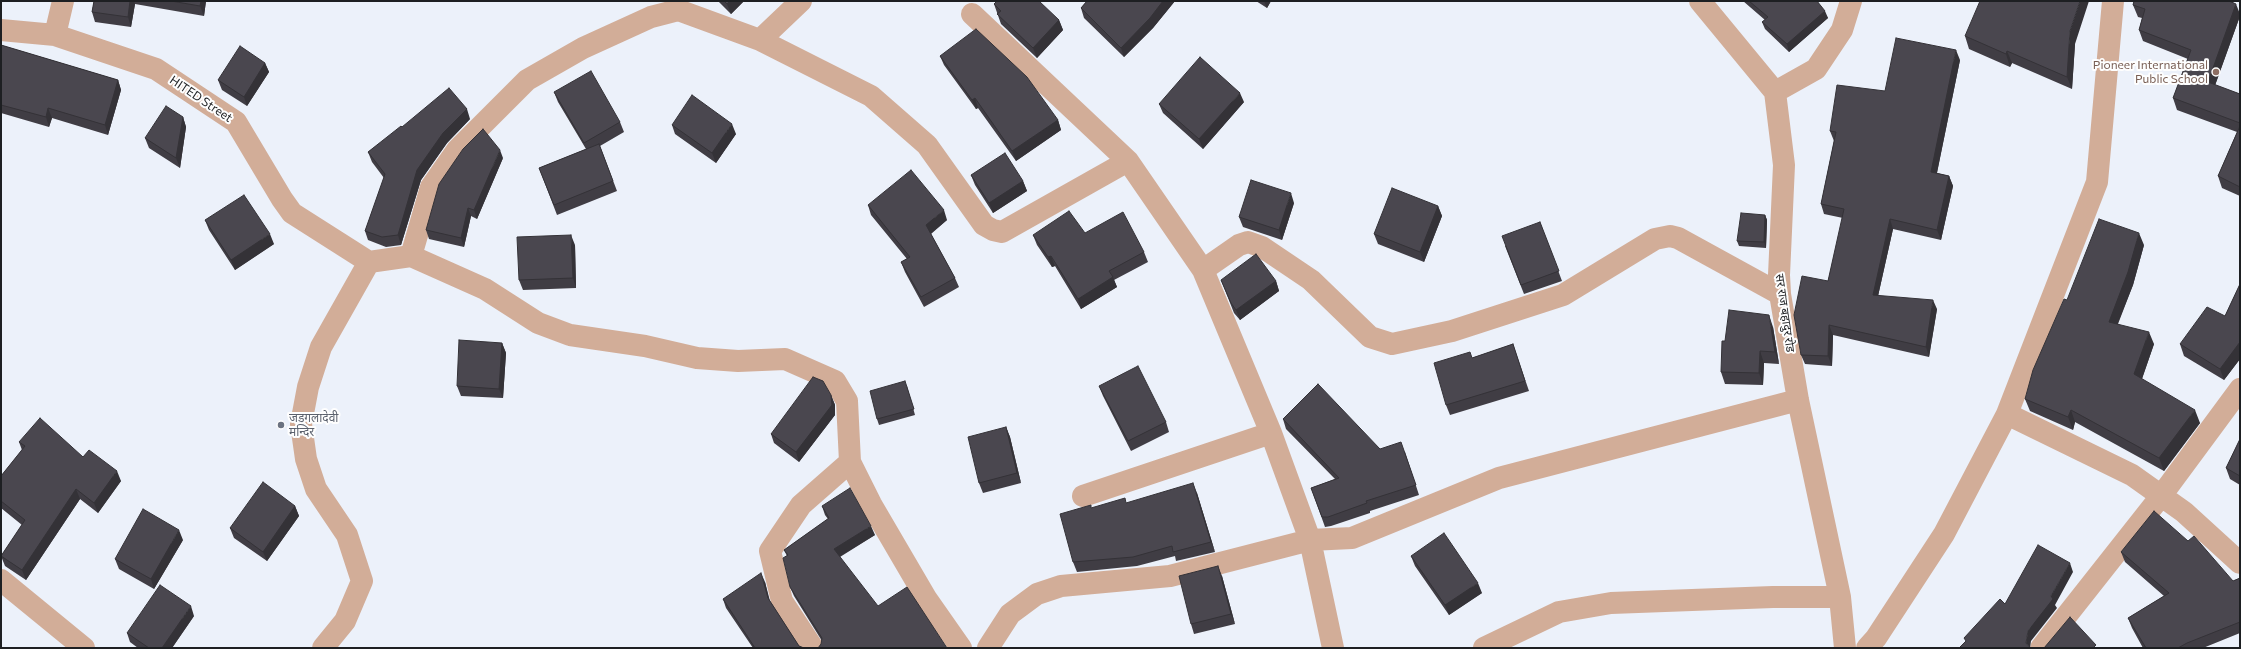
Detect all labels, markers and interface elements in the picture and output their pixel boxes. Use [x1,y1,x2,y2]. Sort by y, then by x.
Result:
place label: Pioneer International Public School [2093,58,2208,86]
marker: Pioneer International Public School [2211,67,2221,77]
street label: HITED Street [167,73,235,125]
street label: सर राज बहादुर रोड [1772,273,1798,353]
place label: जड़्गलादेवी मन्दिर [289,411,338,439]
marker: जड़्गलादेवी मन्दिर [276,420,286,430]

